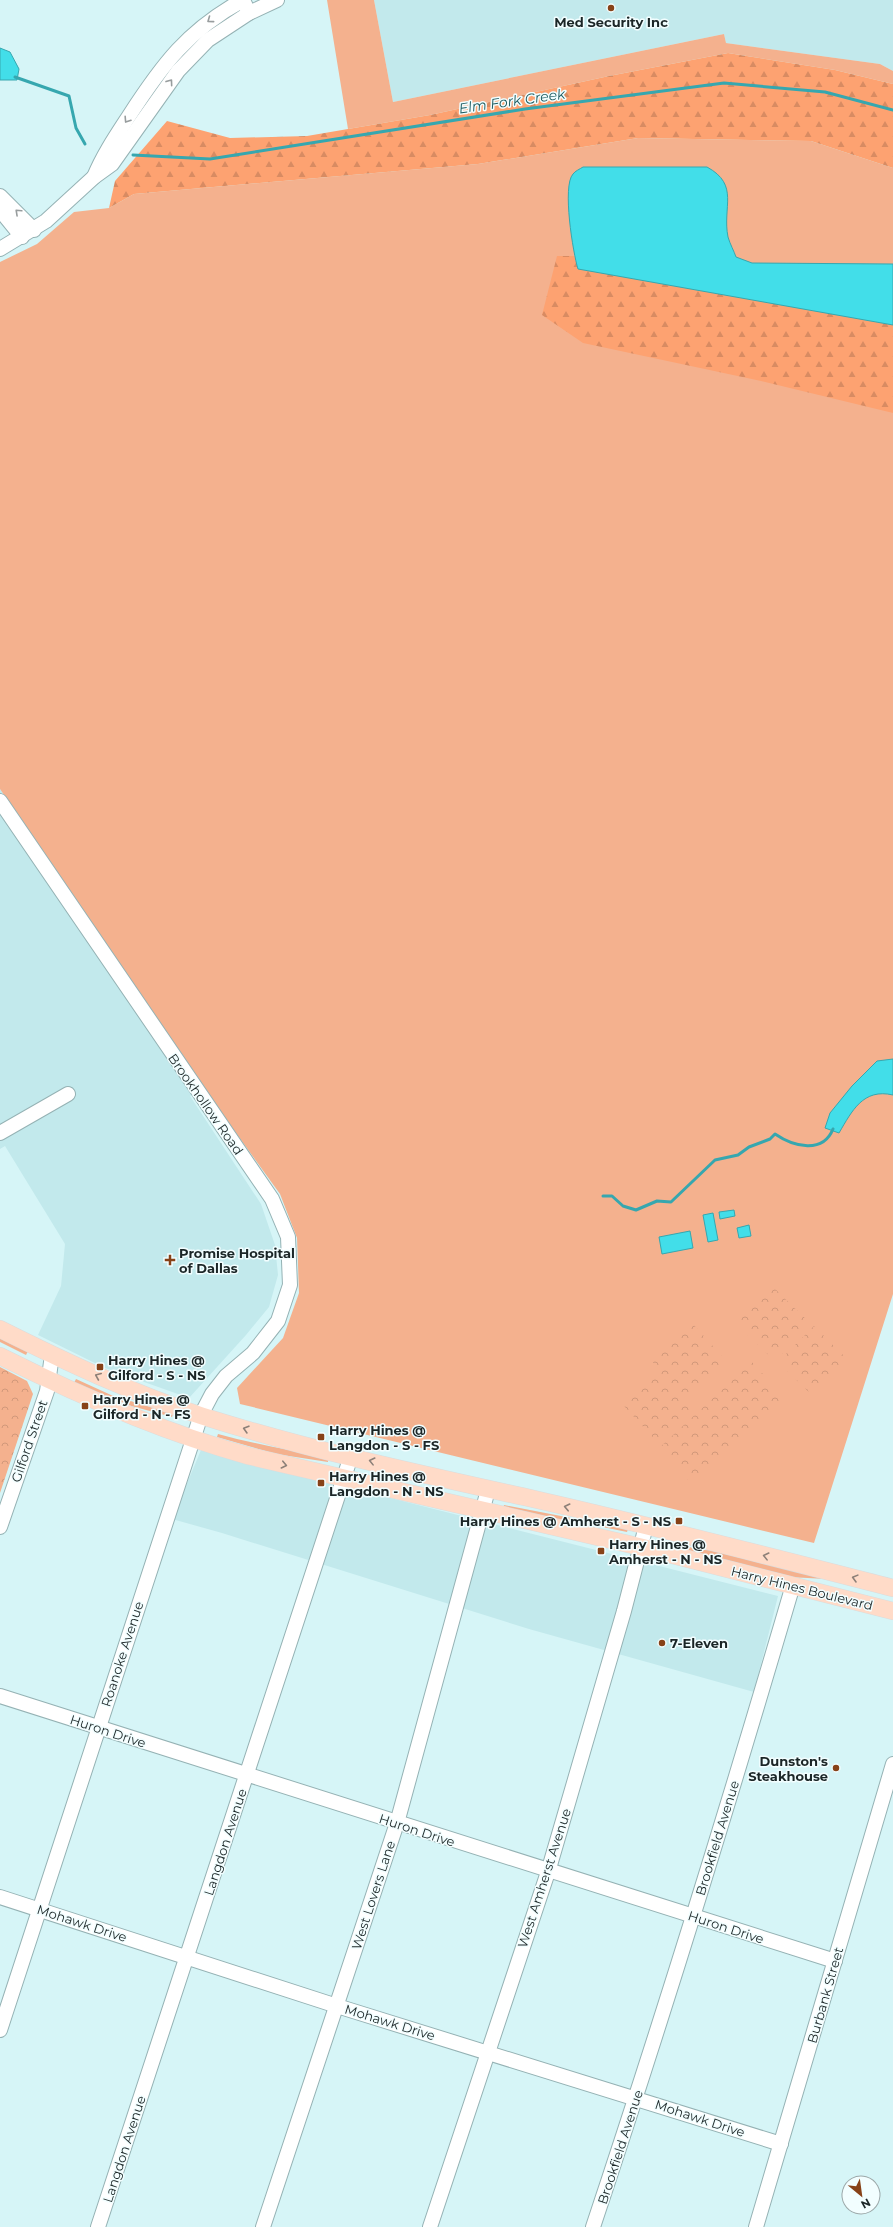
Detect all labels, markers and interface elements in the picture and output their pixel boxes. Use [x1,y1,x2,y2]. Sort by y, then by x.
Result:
marker: Med Security Inc [606,3,616,13]
place label: Med Security Inc [554,14,668,30]
one-way arrow [207,15,214,22]
one-way arrow [166,79,173,86]
water label: Elm Fork Creek [458,85,567,117]
one-way arrow [125,115,132,122]
one-way arrow [15,209,23,217]
street label: Brookhollow Road [165,1050,247,1158]
place label: Promise Hospital of Dallas [179,1245,295,1276]
marker: Promise Hospital of Dallas [164,1254,176,1266]
place label: Harry Hines @ Gilford - S - NS [108,1352,206,1383]
marker: Harry Hines @ Gilford - S - NS [95,1362,105,1372]
one-way arrow [94,1373,102,1381]
place label: Harry Hines @ Gilford - N - FS [93,1391,191,1422]
street label: Gilford Street [7,1398,51,1484]
marker: Harry Hines @ Gilford - N - FS [80,1401,90,1411]
place label: Harry Hines @ Langdon - S - FS [329,1422,439,1453]
one-way arrow [243,1425,250,1434]
marker: Harry Hines @ Langdon - S - FS [316,1432,326,1442]
one-way arrow [369,1457,376,1466]
one-way arrow [281,1460,287,1468]
place label: Harry Hines @ Langdon - N - NS [329,1468,444,1499]
marker: Harry Hines @ Langdon - N - NS [316,1478,326,1488]
one-way arrow [564,1503,570,1511]
place label: Harry Hines @ Amherst - S - NS [460,1513,671,1529]
marker: Harry Hines @ Amherst - S - NS [674,1516,684,1526]
place label: Harry Hines @ Amherst - N - NS [608,1536,722,1567]
marker: Harry Hines @ Amherst - N - NS [596,1546,606,1556]
one-way arrow [762,1552,769,1560]
street label: Harry Hines Boulevard [729,1563,875,1613]
one-way arrow [852,1575,858,1583]
street label: Roanoke Avenue [97,1599,147,1709]
place label: 7-Eleven [670,1635,728,1651]
marker: 7-Eleven [657,1638,667,1648]
street label: Huron Drive [68,1711,148,1751]
place label: Dunston's Steakhouse [748,1753,828,1784]
marker: Dunston's Steakhouse [831,1763,841,1773]
street label: Brookfield Avenue [692,1778,742,1897]
street label: Langdon Avenue [200,1786,250,1897]
street label: West Amherst Avenue [514,1806,574,1950]
street label: Huron Drive [377,1810,457,1850]
street label: West Lovers Lane [348,1838,398,1952]
street label: Mohawk Drive [35,1901,129,1945]
street label: Huron Drive [686,1907,766,1947]
street label: Burbank Street [804,1945,846,2045]
street label: Mohawk Drive [343,2001,437,2043]
street label: Brookfield Avenue [594,2088,646,2206]
street label: Langdon Avenue [99,2093,149,2204]
street label: Mohawk Drive [653,2096,747,2140]
north arrow [841,2175,881,2215]
text: N [859,2195,873,2212]

